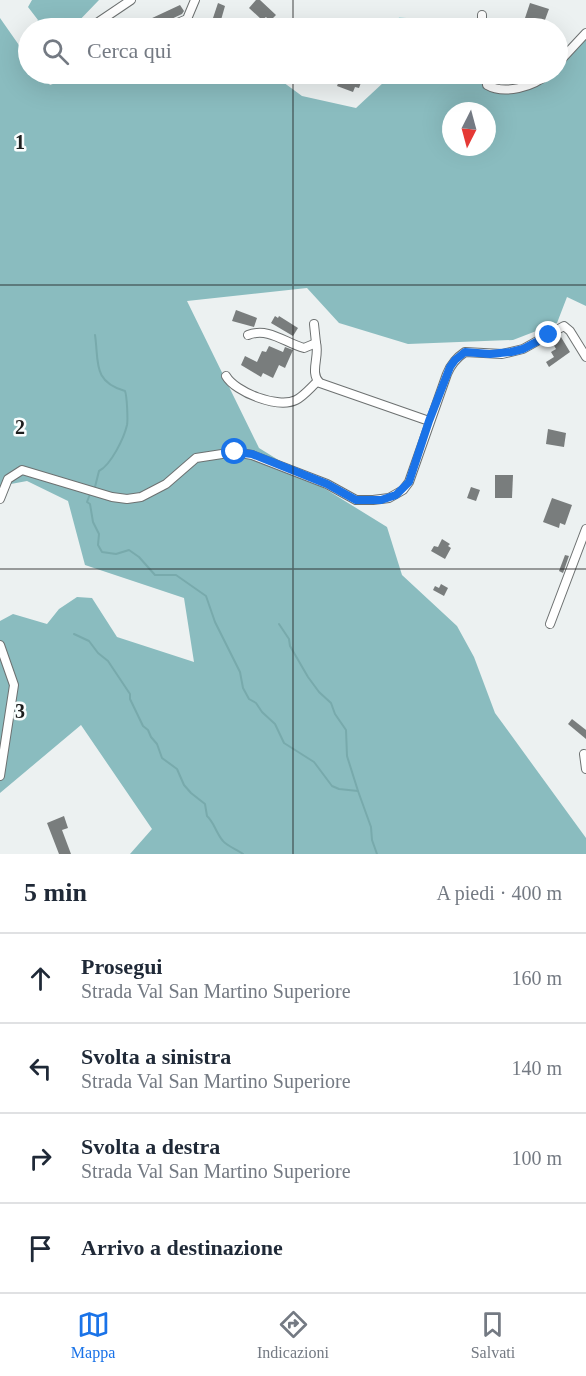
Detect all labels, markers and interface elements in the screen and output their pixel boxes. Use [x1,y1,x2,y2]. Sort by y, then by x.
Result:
search box [18,18,568,84]
icon: search [39,35,72,68]
text: Cerca qui [87,38,172,63]
north arrow [442,102,496,156]
text: 1 [15,131,25,153]
route end [535,321,561,347]
text: 2 [15,416,25,438]
route start [221,438,247,464]
text: 3 [15,700,25,722]
text: 5 min [24,878,87,907]
text: A piedi · 400 m [436,882,562,904]
text: Prosegui [81,954,162,979]
icon: ahead [24,962,57,995]
text: 160 m [511,967,562,989]
text: Strada Val San Martino Superiore [81,980,351,1002]
text: Svolta a sinistra [81,1044,231,1069]
icon: left [24,1052,57,1085]
text: 140 m [511,1057,562,1079]
text: Strada Val San Martino Superiore [81,1070,351,1092]
text: Svolta a destra [81,1134,220,1159]
icon: right [24,1142,57,1175]
text: 100 m [511,1147,562,1169]
text: Strada Val San Martino Superiore [81,1160,351,1182]
icon: arrive [24,1232,57,1265]
text: Arrivo a destinazione [81,1235,283,1260]
tab: Mappa [71,1308,115,1362]
tab: Indicazioni [257,1308,329,1362]
tab: Salvati [471,1308,515,1362]

